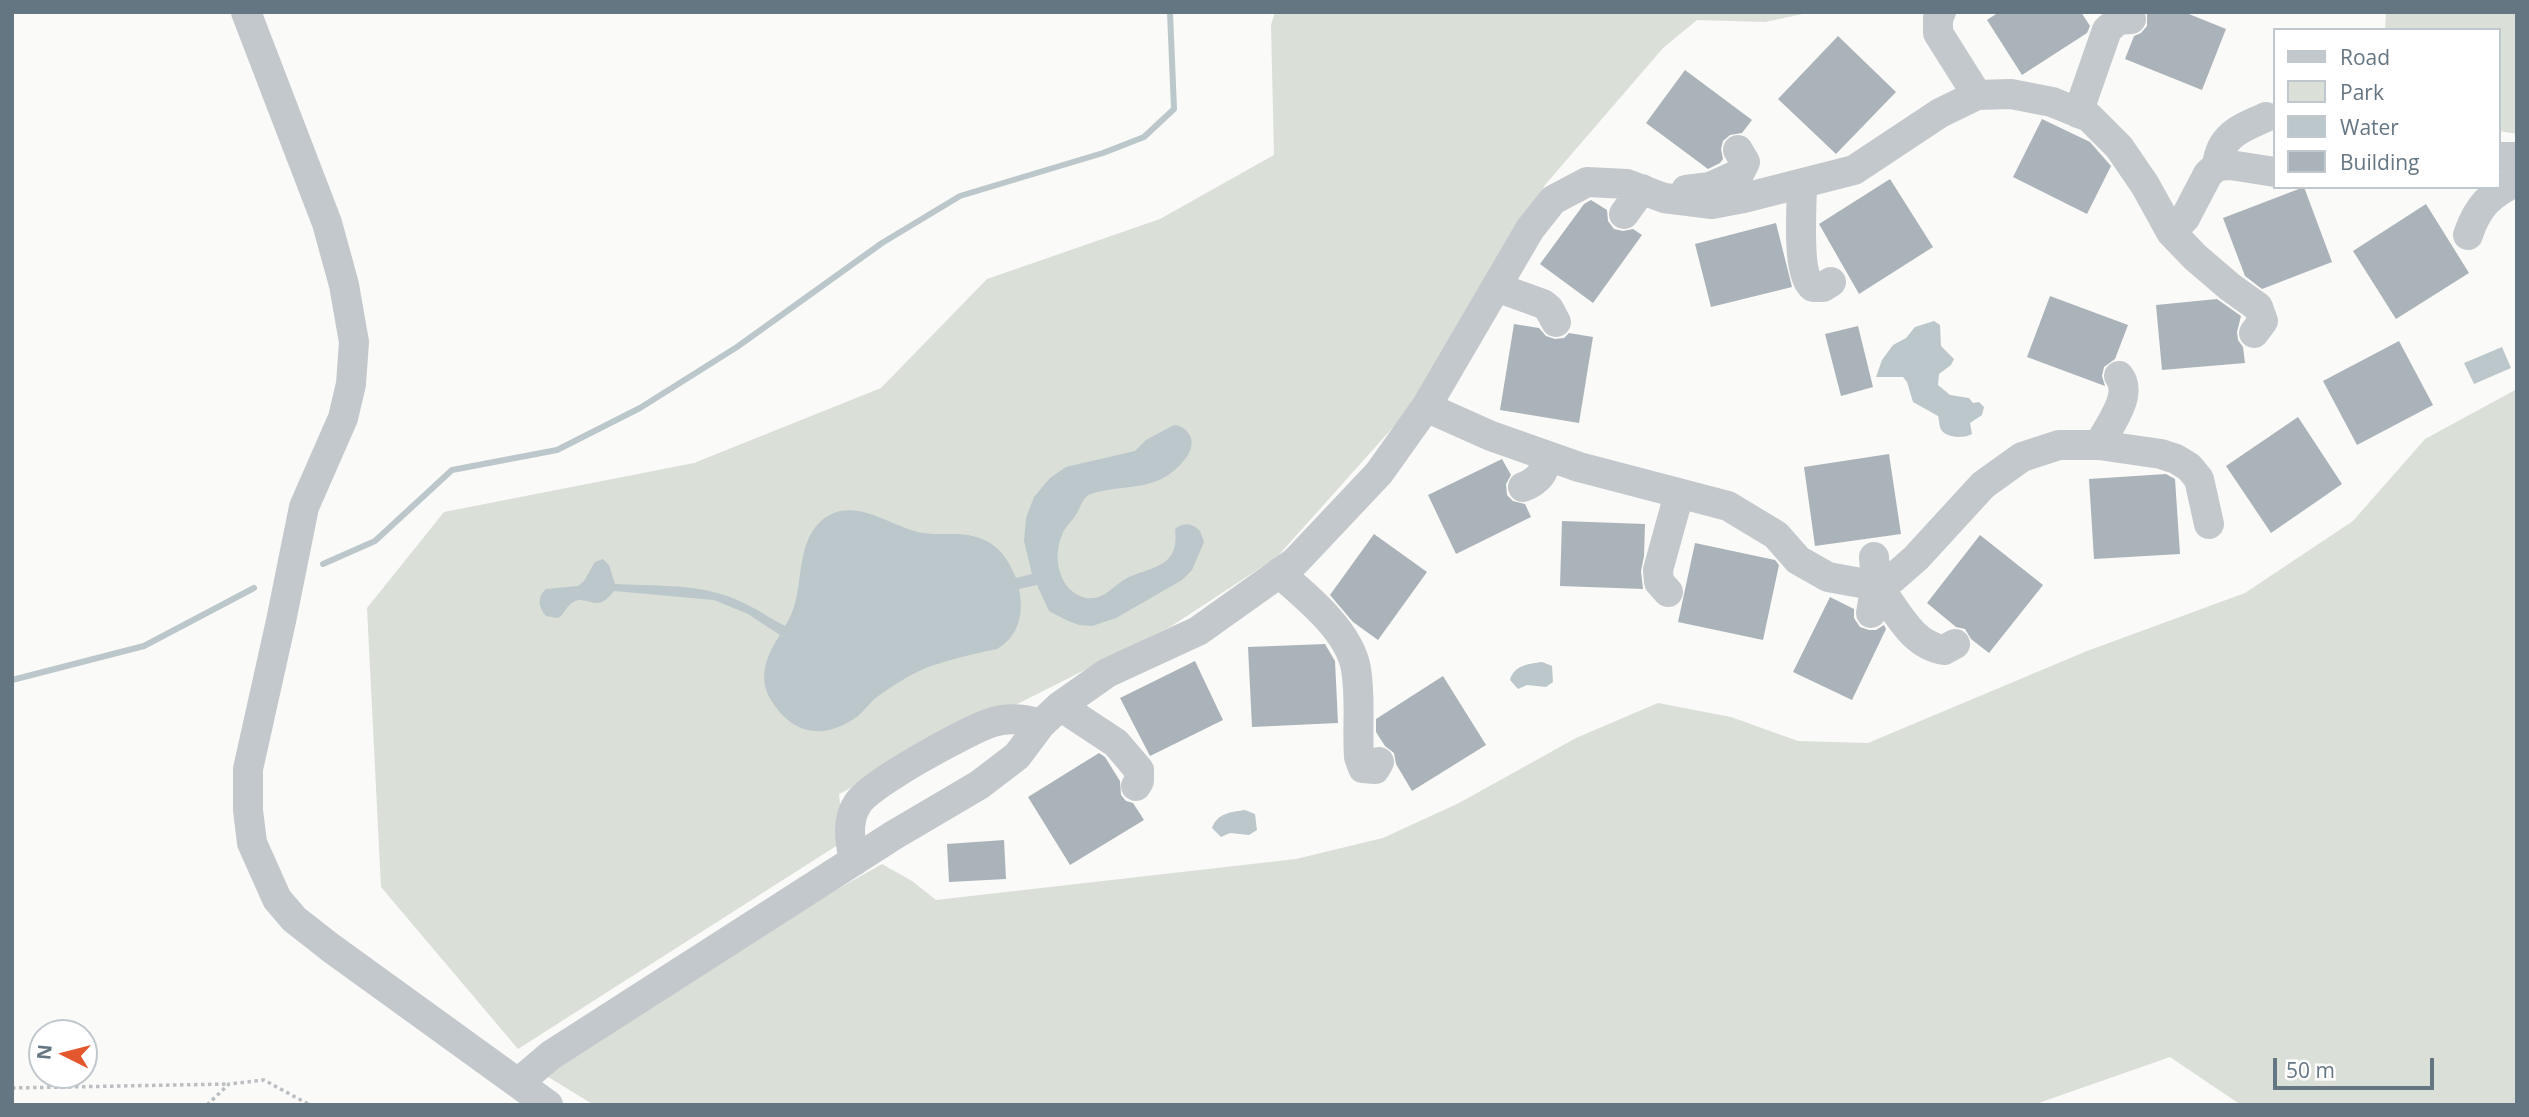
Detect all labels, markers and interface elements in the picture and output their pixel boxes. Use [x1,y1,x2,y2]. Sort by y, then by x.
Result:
legend [2274,28,2501,189]
text: Road [2340,43,2390,71]
text: Park [2340,78,2384,106]
text: Water [2340,113,2399,141]
text: Building [2340,148,2419,176]
north arrow [28,1019,98,1089]
text: N [30,1043,58,1061]
scale bar [2277,1044,2438,1088]
text: 50 m [2286,1056,2335,1084]

